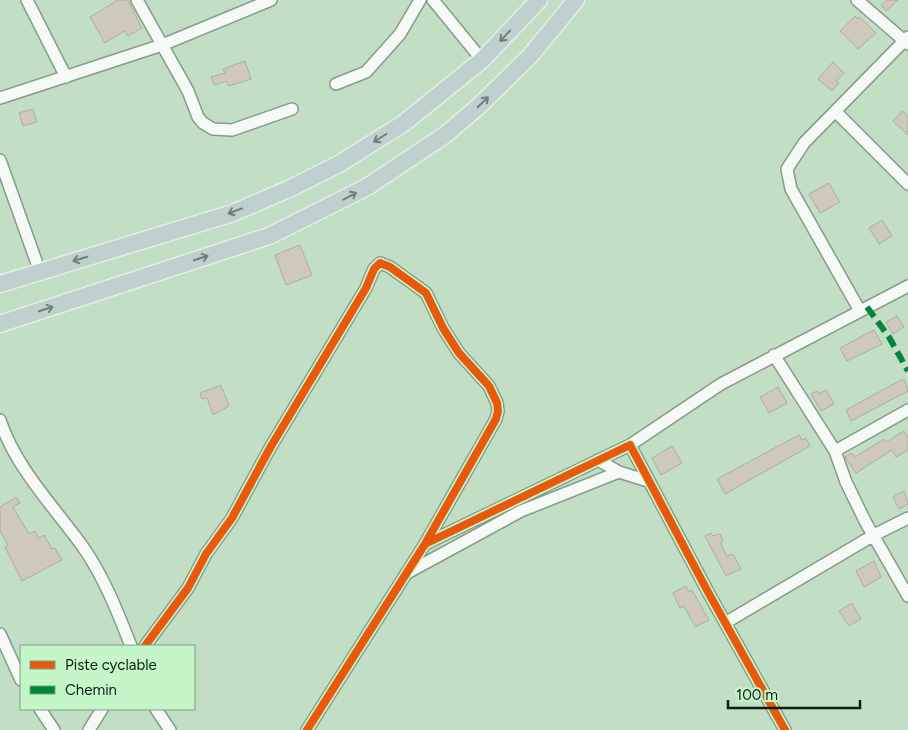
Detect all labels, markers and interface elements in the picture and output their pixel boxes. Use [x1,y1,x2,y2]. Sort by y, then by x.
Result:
one-way arrow [499,29,511,42]
one-way arrow [476,96,489,108]
one-way arrow [373,133,387,143]
one-way arrow [343,191,358,201]
one-way arrow [228,207,243,217]
one-way arrow [192,253,208,262]
one-way arrow [72,255,88,265]
one-way arrow [38,303,54,313]
legend [20,645,195,710]
text: Piste cyclable [65,656,157,674]
scale bar [728,678,860,710]
text: Chemin [65,681,117,699]
text: 100 m [736,686,778,704]

